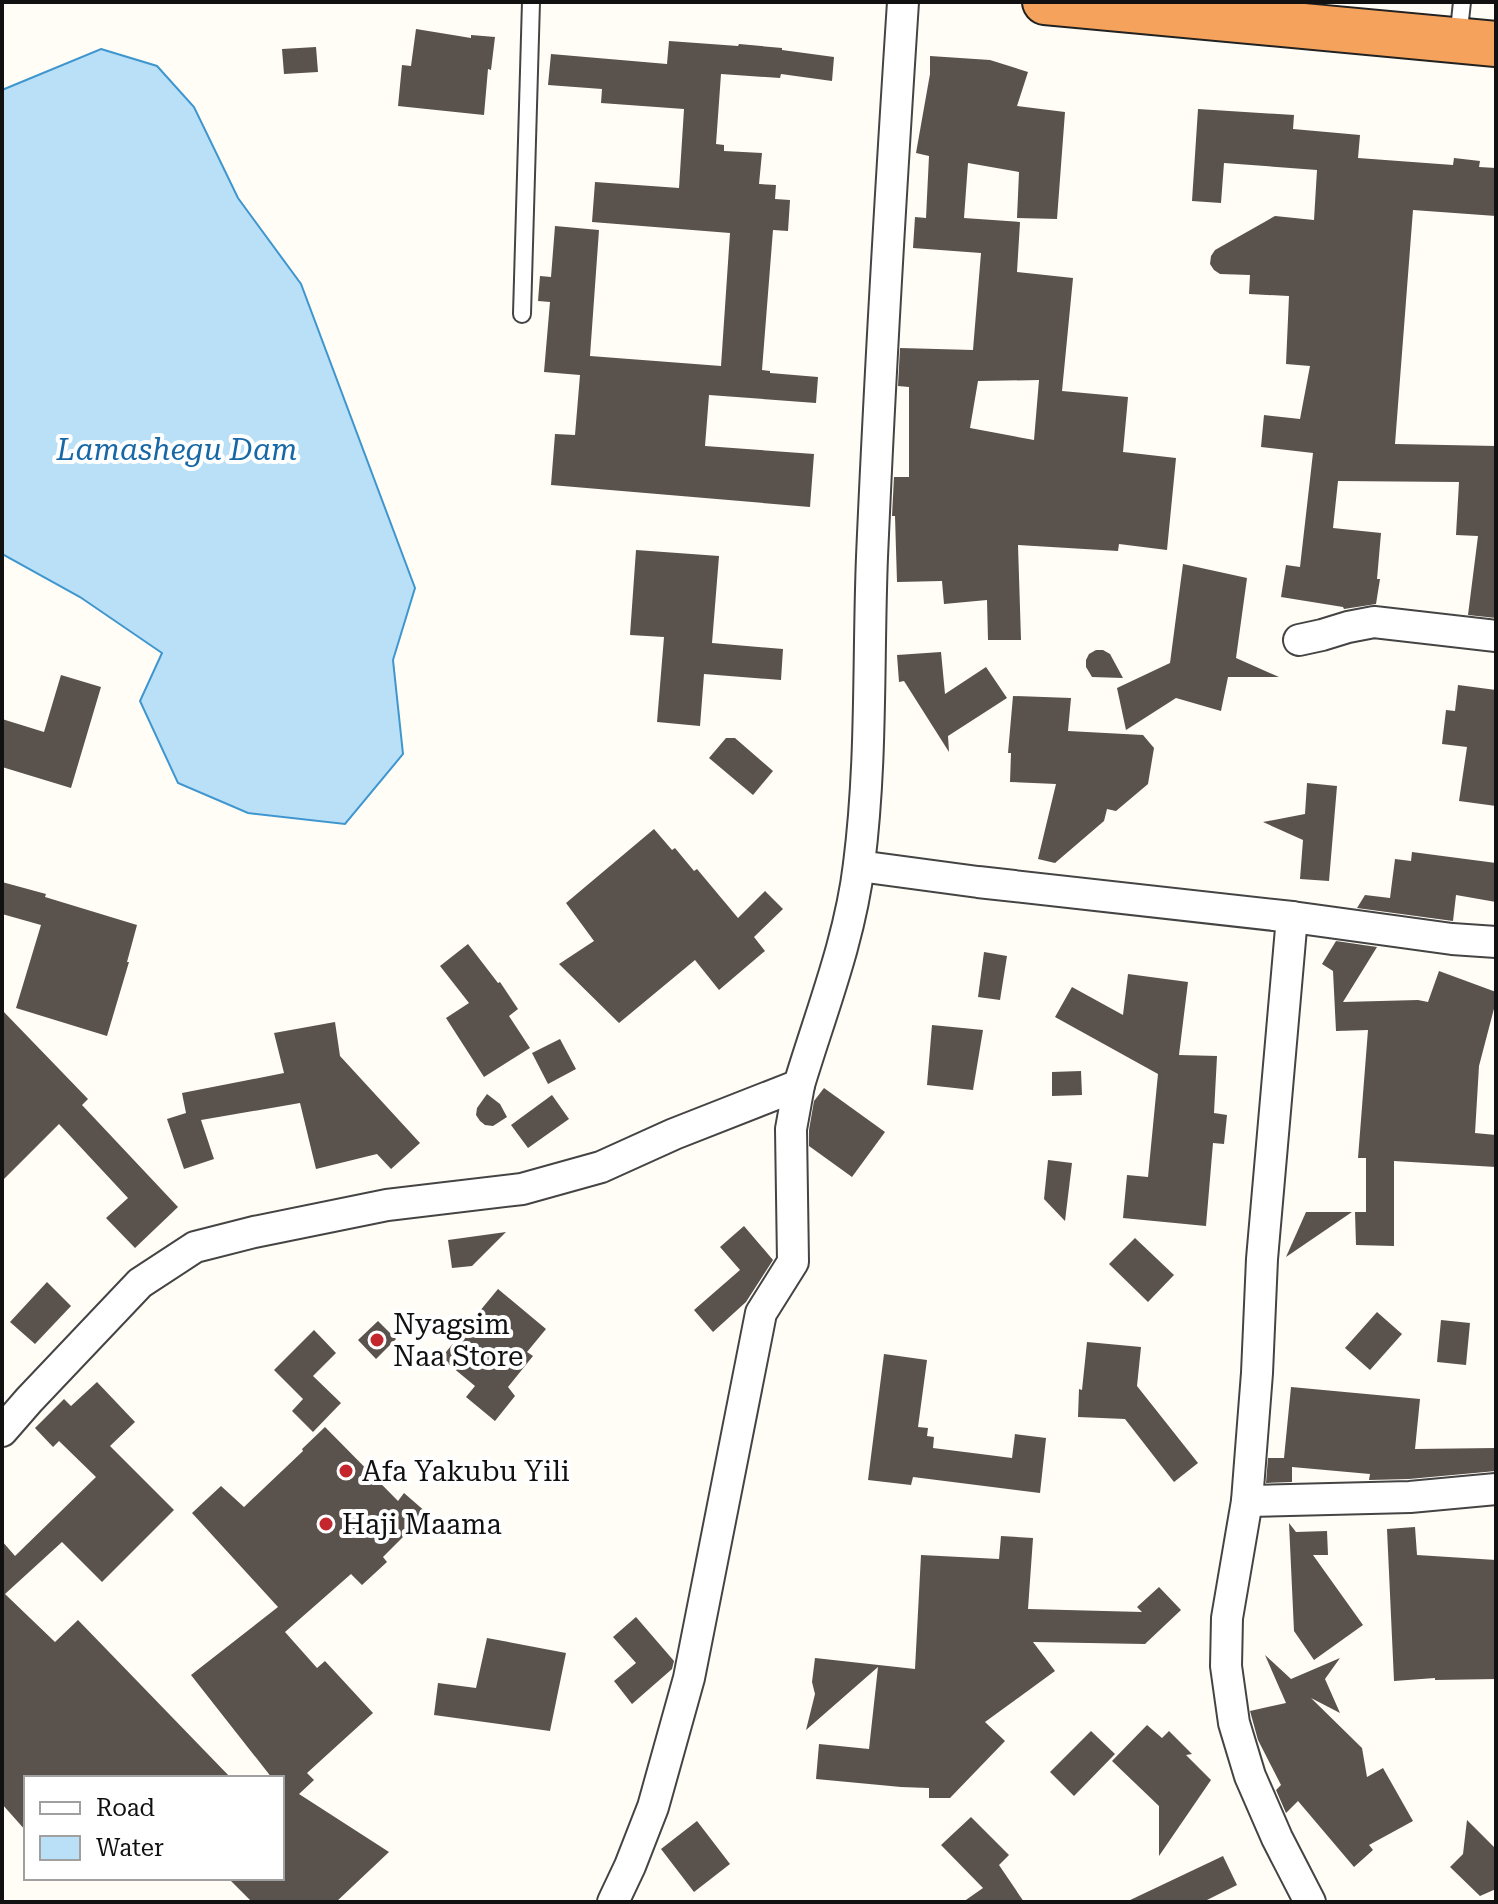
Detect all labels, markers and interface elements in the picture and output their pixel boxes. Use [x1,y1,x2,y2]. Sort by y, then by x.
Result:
water label: Lamashegu Dam [56,432,297,467]
place label: Nyagsim Naa Store [393,1308,523,1373]
marker: Nyagsim Naa Store [368,1331,386,1349]
place label: Afa Yakubu Yili [362,1455,570,1488]
marker: Afa Yakubu Yili [337,1462,355,1480]
place label: Haji Maama [342,1508,502,1541]
marker: Haji Maama [317,1515,335,1533]
legend [24,1776,284,1880]
text: Road [96,1794,155,1822]
text: Water [96,1834,164,1862]

